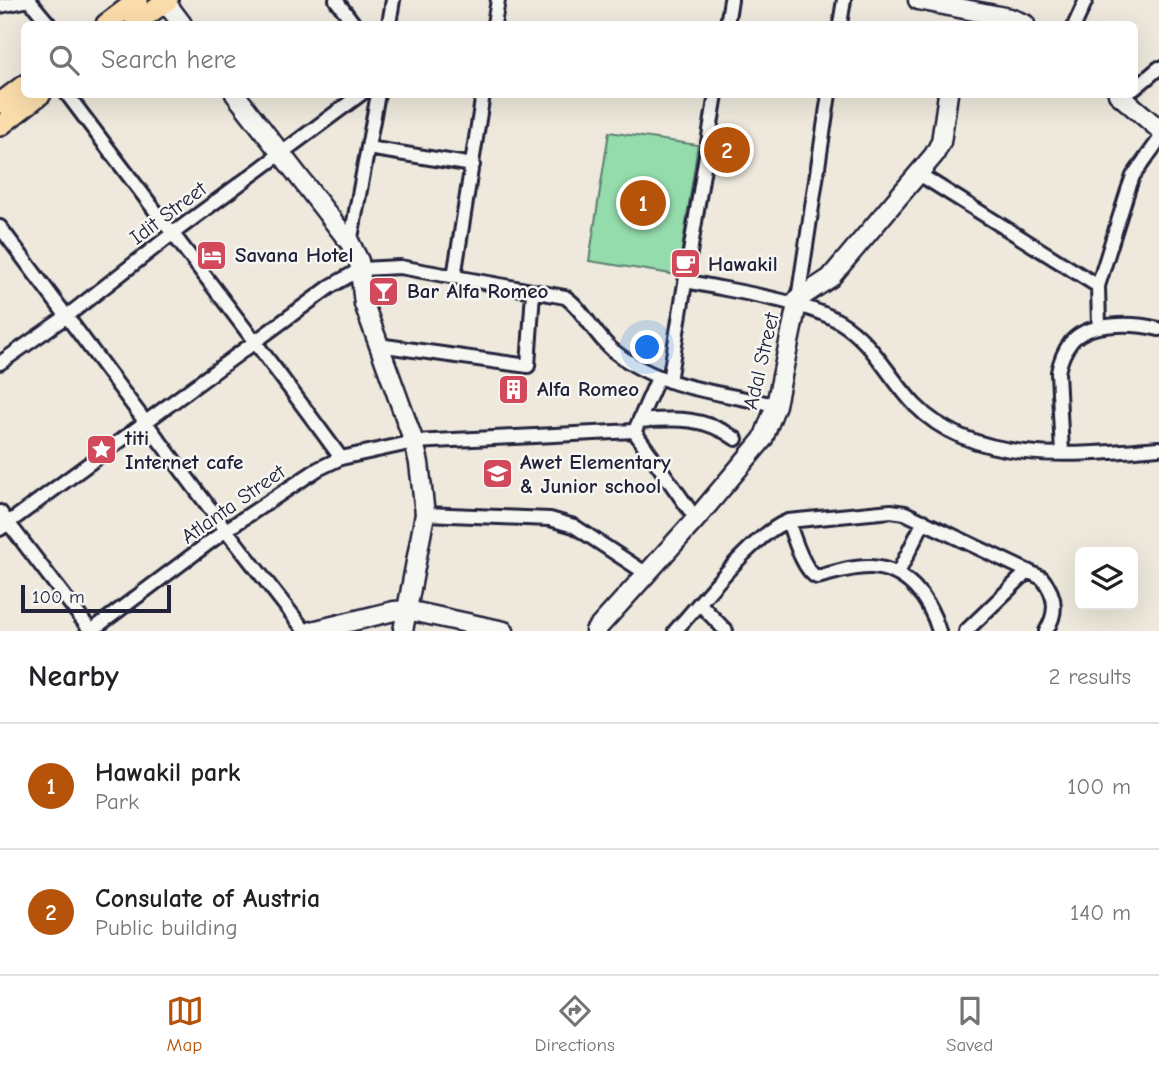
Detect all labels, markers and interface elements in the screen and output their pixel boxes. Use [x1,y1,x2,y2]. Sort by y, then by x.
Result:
search box [21,21,1138,98]
icon: search [45,41,83,79]
text: Search here [101,45,236,75]
pin: 2 [704,124,750,176]
street label: Idit Street [125,176,212,250]
pin: 1 [620,177,666,229]
hotel icon: Savana Hotel [195,238,229,272]
place label: Savana Hotel [235,243,353,267]
cafe icon: Hawakil [668,247,702,281]
place label: Hawakil [708,252,778,276]
bar icon: Bar Alfa Romeo [367,274,401,308]
place label: Bar Alfa Romeo [407,279,549,303]
street label: Adal Street [738,309,784,412]
your location [630,330,664,364]
building icon: Alfa Romeo [497,372,531,406]
place label: Alfa Romeo [537,377,639,401]
place label: titi Internet cafe [124,426,243,474]
place icon: titi Internet cafe [85,433,119,467]
place label: Awet Elementary & Junior school [520,450,671,498]
school or university icon: Awet Elementary & Junior school [480,457,514,491]
street label: Atlanta Street [177,459,290,549]
map controls [1075,547,1138,610]
button: layers [1075,547,1138,610]
scale bar [21,582,172,614]
text: 100 m [32,586,85,608]
text: Nearby [28,659,119,694]
text: 2 results [1049,663,1131,690]
text: Hawakil park [95,758,240,788]
text: 1 [46,773,56,800]
text: 100 m [1067,773,1131,800]
text: Park [95,788,139,815]
text: Consulate of Austria [95,884,320,914]
text: 2 [45,899,57,926]
text: 140 m [1070,899,1131,926]
text: Public building [95,914,238,941]
tab: Map [166,992,204,1056]
tab: Directions [535,992,615,1056]
tab: Saved [946,992,993,1056]

